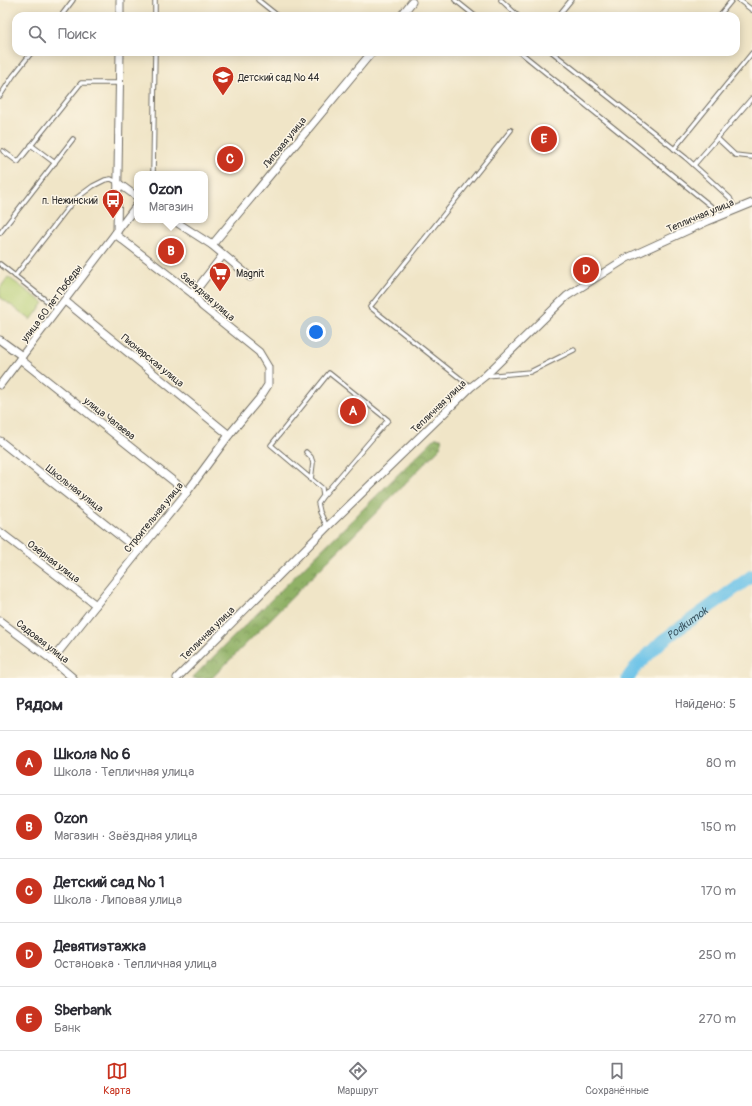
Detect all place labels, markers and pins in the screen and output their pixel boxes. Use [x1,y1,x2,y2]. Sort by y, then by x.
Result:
school or university icon: Детский сад № 44 [210,64,236,97]
place label: Детский сад № 44 [237,72,320,84]
pin: E [531,124,557,154]
pin: C [217,144,243,174]
bus stop icon: п. Нежинский [100,187,126,220]
place label: п. Нежинский [42,195,98,207]
pin: B [158,236,184,266]
pin: D [573,255,599,285]
supermarket icon: Magnit [207,260,233,293]
place label: Magnit [236,268,265,280]
pin: A [340,396,366,426]

